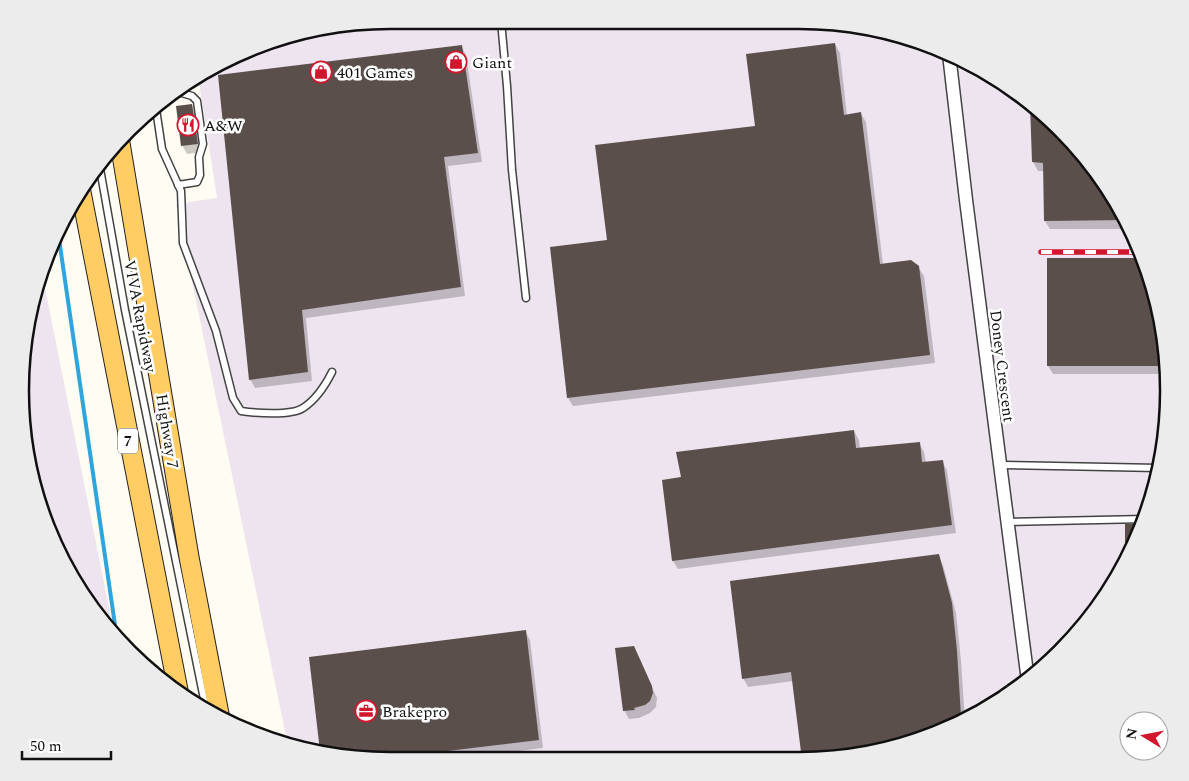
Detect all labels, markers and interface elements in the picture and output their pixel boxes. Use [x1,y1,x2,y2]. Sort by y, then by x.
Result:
shop icon: Giant [444,50,468,74]
place label: Giant [472,51,512,75]
shop icon: 401 Games [309,60,333,84]
place label: 401 Games [337,61,414,85]
restaurant icon: A&W [176,113,200,137]
place label: A&W [204,114,243,138]
street label: VIVA Rapidway [117,258,163,376]
street label: Doney Crescent [983,309,1021,424]
street label: Highway 7 [149,392,185,470]
road number: 7 [118,428,138,454]
office icon: Brakepro [354,699,378,723]
place label: Brakepro [382,700,447,724]
north arrow [1119,711,1169,761]
text: N [1120,726,1143,741]
scale bar [22,728,111,760]
text: 50 m [30,735,62,758]

